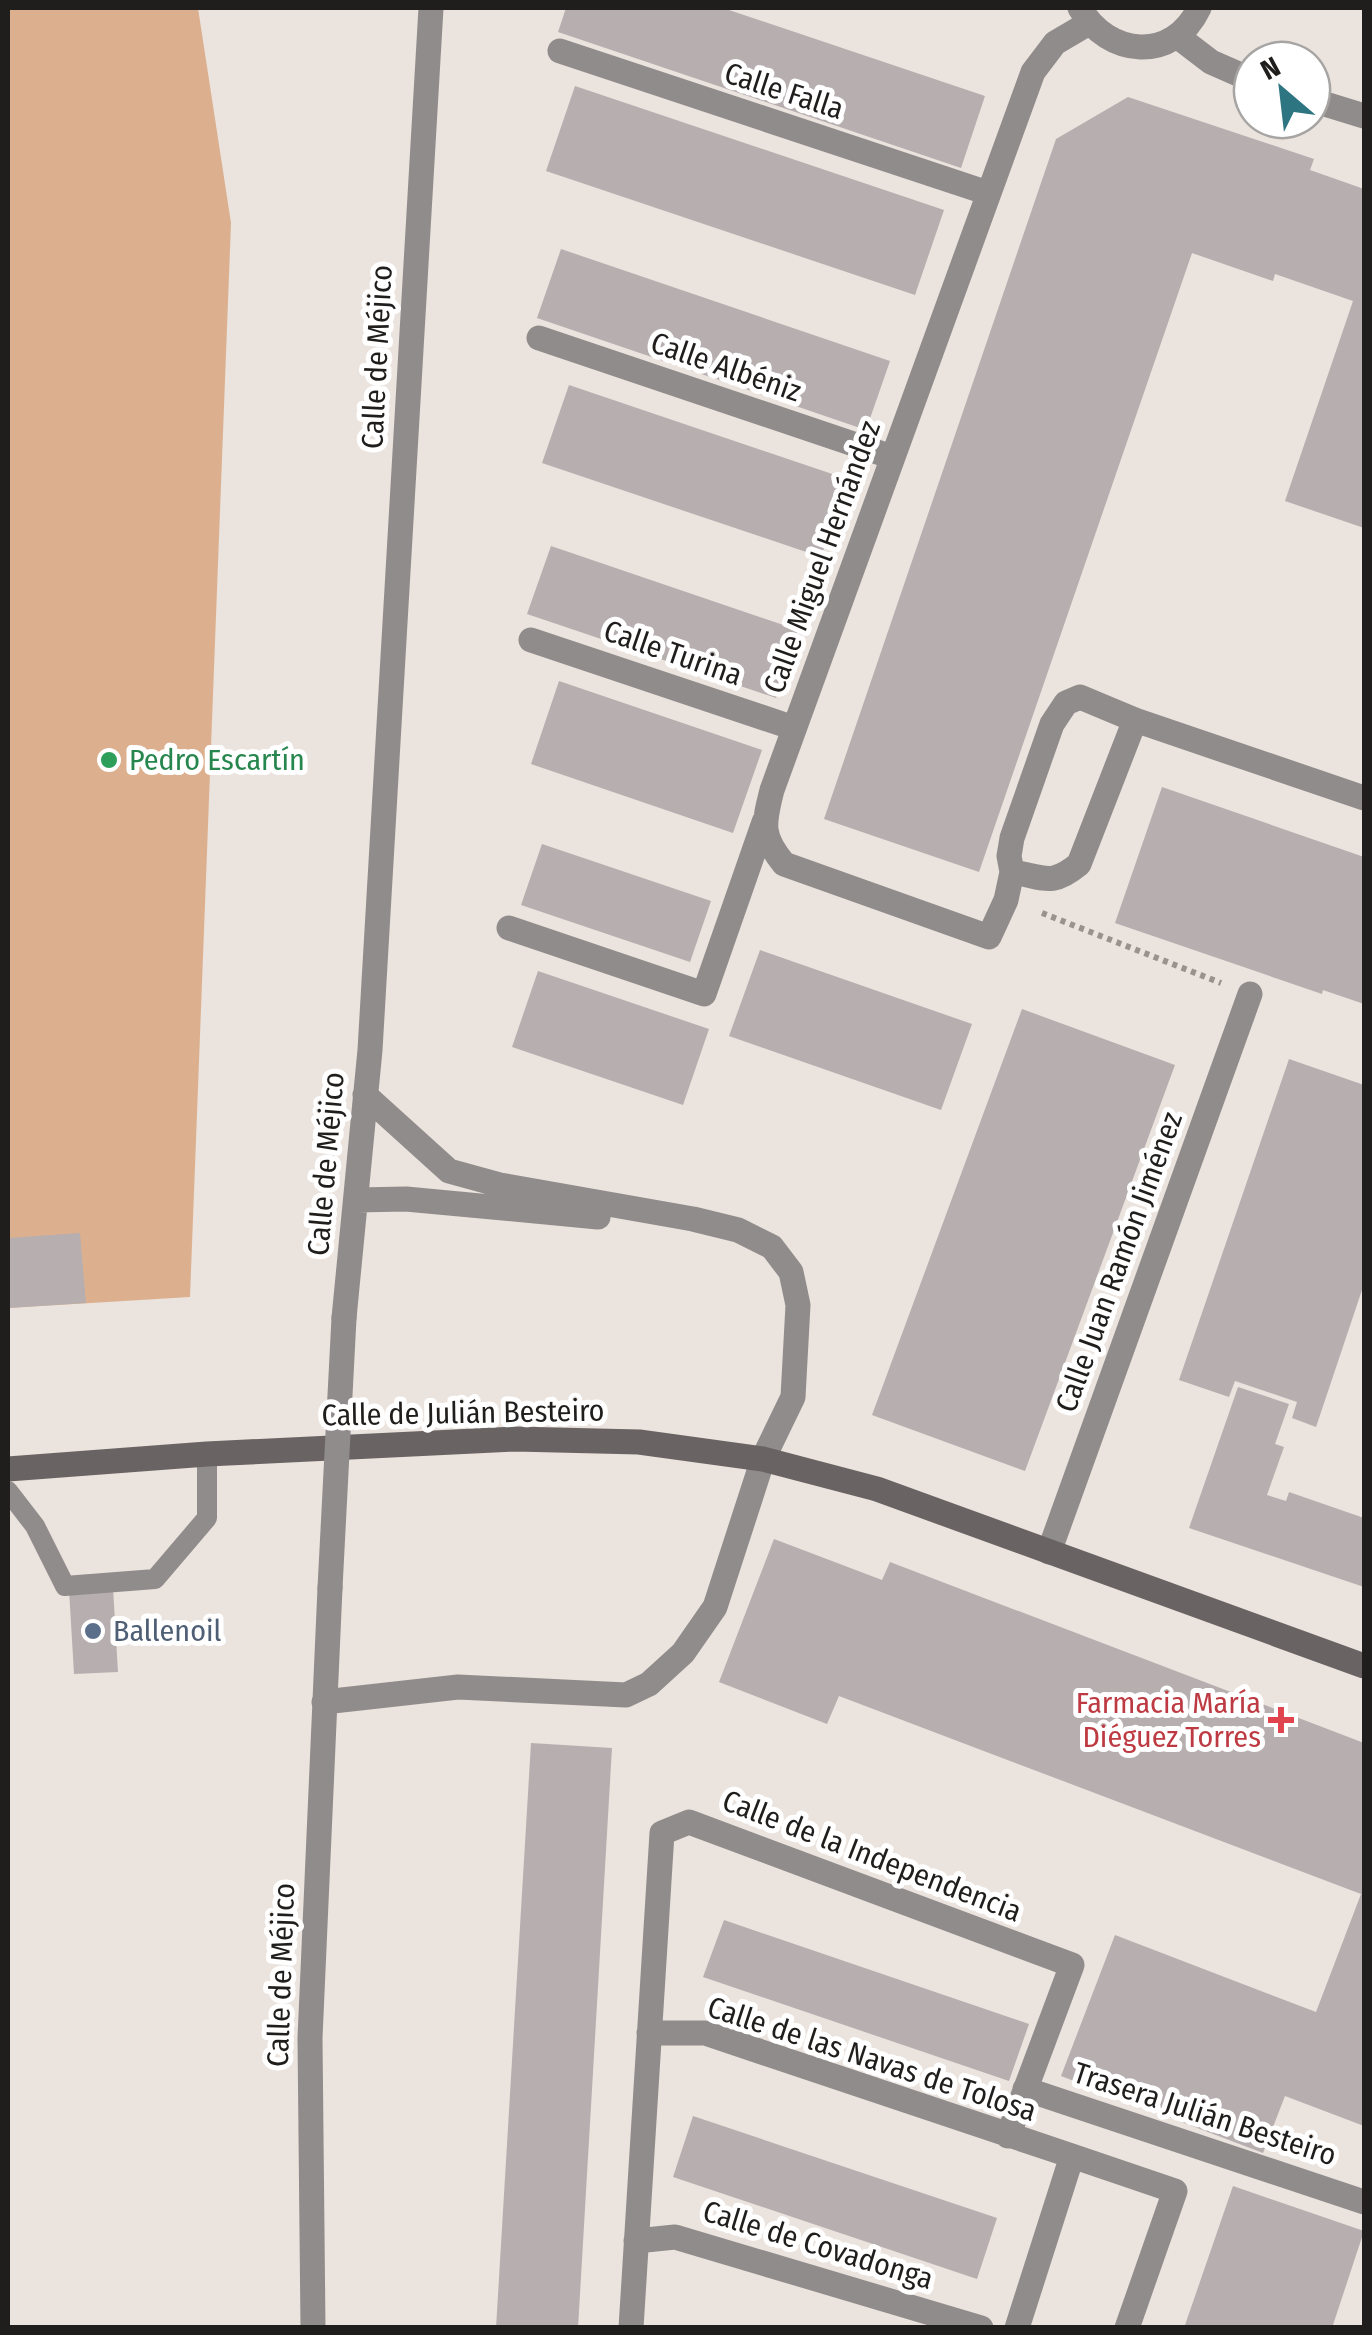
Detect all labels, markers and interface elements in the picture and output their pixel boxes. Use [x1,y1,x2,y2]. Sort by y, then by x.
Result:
north arrow [1232,40,1332,140]
text: N [1255,50,1286,87]
street label: Calle Falla [720,55,848,127]
street label: Calle de Méjico [354,264,400,450]
street label: Calle Albéniz [646,324,806,410]
street label: Calle Miguel Hernández [756,416,888,698]
street label: Calle Turina [599,613,747,693]
place label: Pedro Escartín [129,742,305,778]
marker: Pedro Escartín [98,749,120,771]
street label: Calle de Méjico [300,1071,352,1257]
street label: Calle Juan Ramón Jiménez [1048,1107,1190,1417]
street label: Calle de Julián Besteiro [321,1393,605,1433]
place label: Ballenoil [113,1613,221,1649]
marker: Ballenoil [82,1620,104,1642]
place label: Farmacia María Diéguez Torres [1076,1685,1261,1755]
marker: Farmacia María Diéguez Torres [1270,1709,1292,1731]
street label: Calle de la Independencia [717,1782,1027,1930]
street label: Calle de Méjico [260,1882,302,2068]
street label: Calle de las Navas de Tolosa [703,1989,1041,2129]
street label: Trasera Julián Besteiro [1069,2055,1341,2173]
street label: Calle de Covadonga [699,2193,937,2297]

